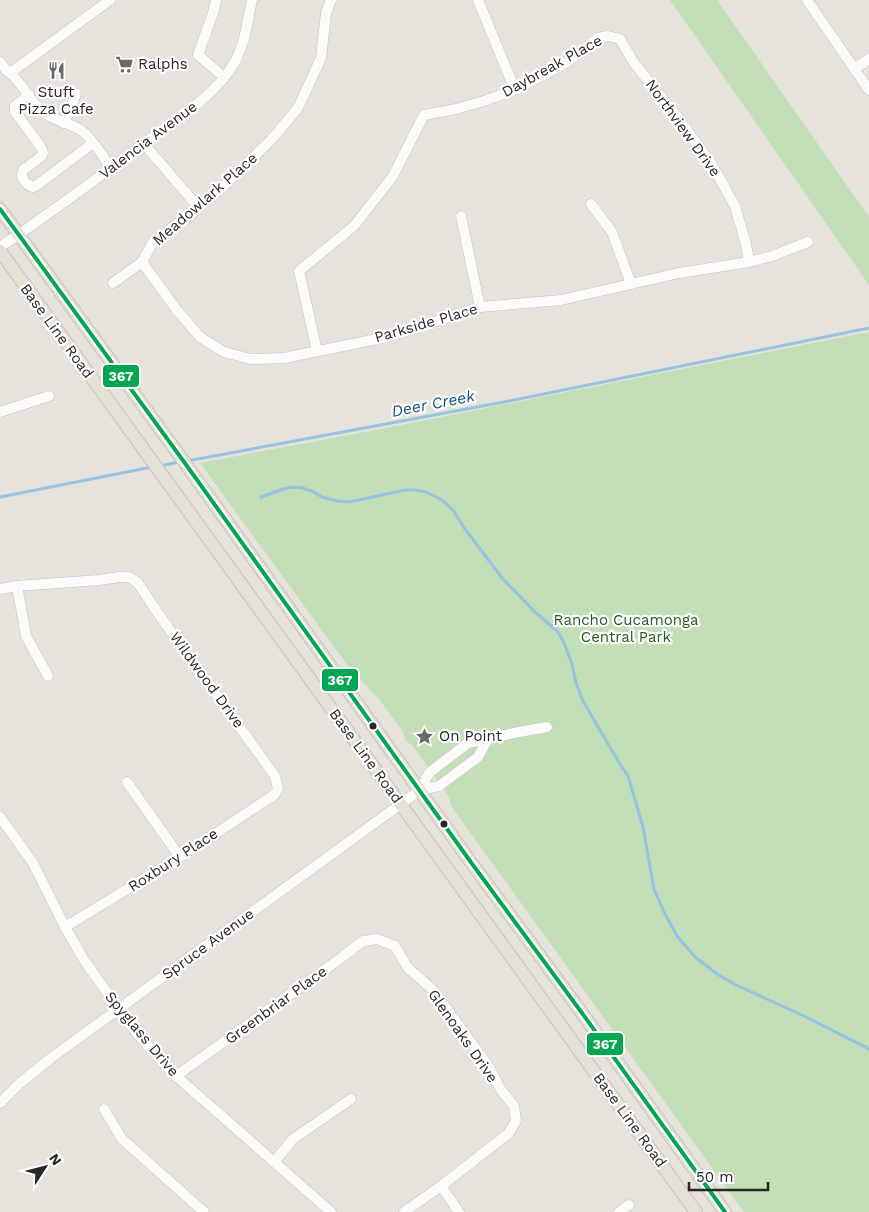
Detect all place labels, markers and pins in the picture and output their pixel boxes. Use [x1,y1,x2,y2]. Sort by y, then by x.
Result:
supermarket icon: Ralphs [114,54,134,74]
place label: Ralphs [138,55,188,73]
restaurant icon: Stuft Pizza Cafe [46,61,66,81]
place label: Stuft Pizza Cafe [18,83,94,118]
unlabelled marker [368,721,378,731]
place icon: On Point [415,726,435,746]
place label: On Point [439,727,503,745]
unlabelled marker [439,819,449,829]

